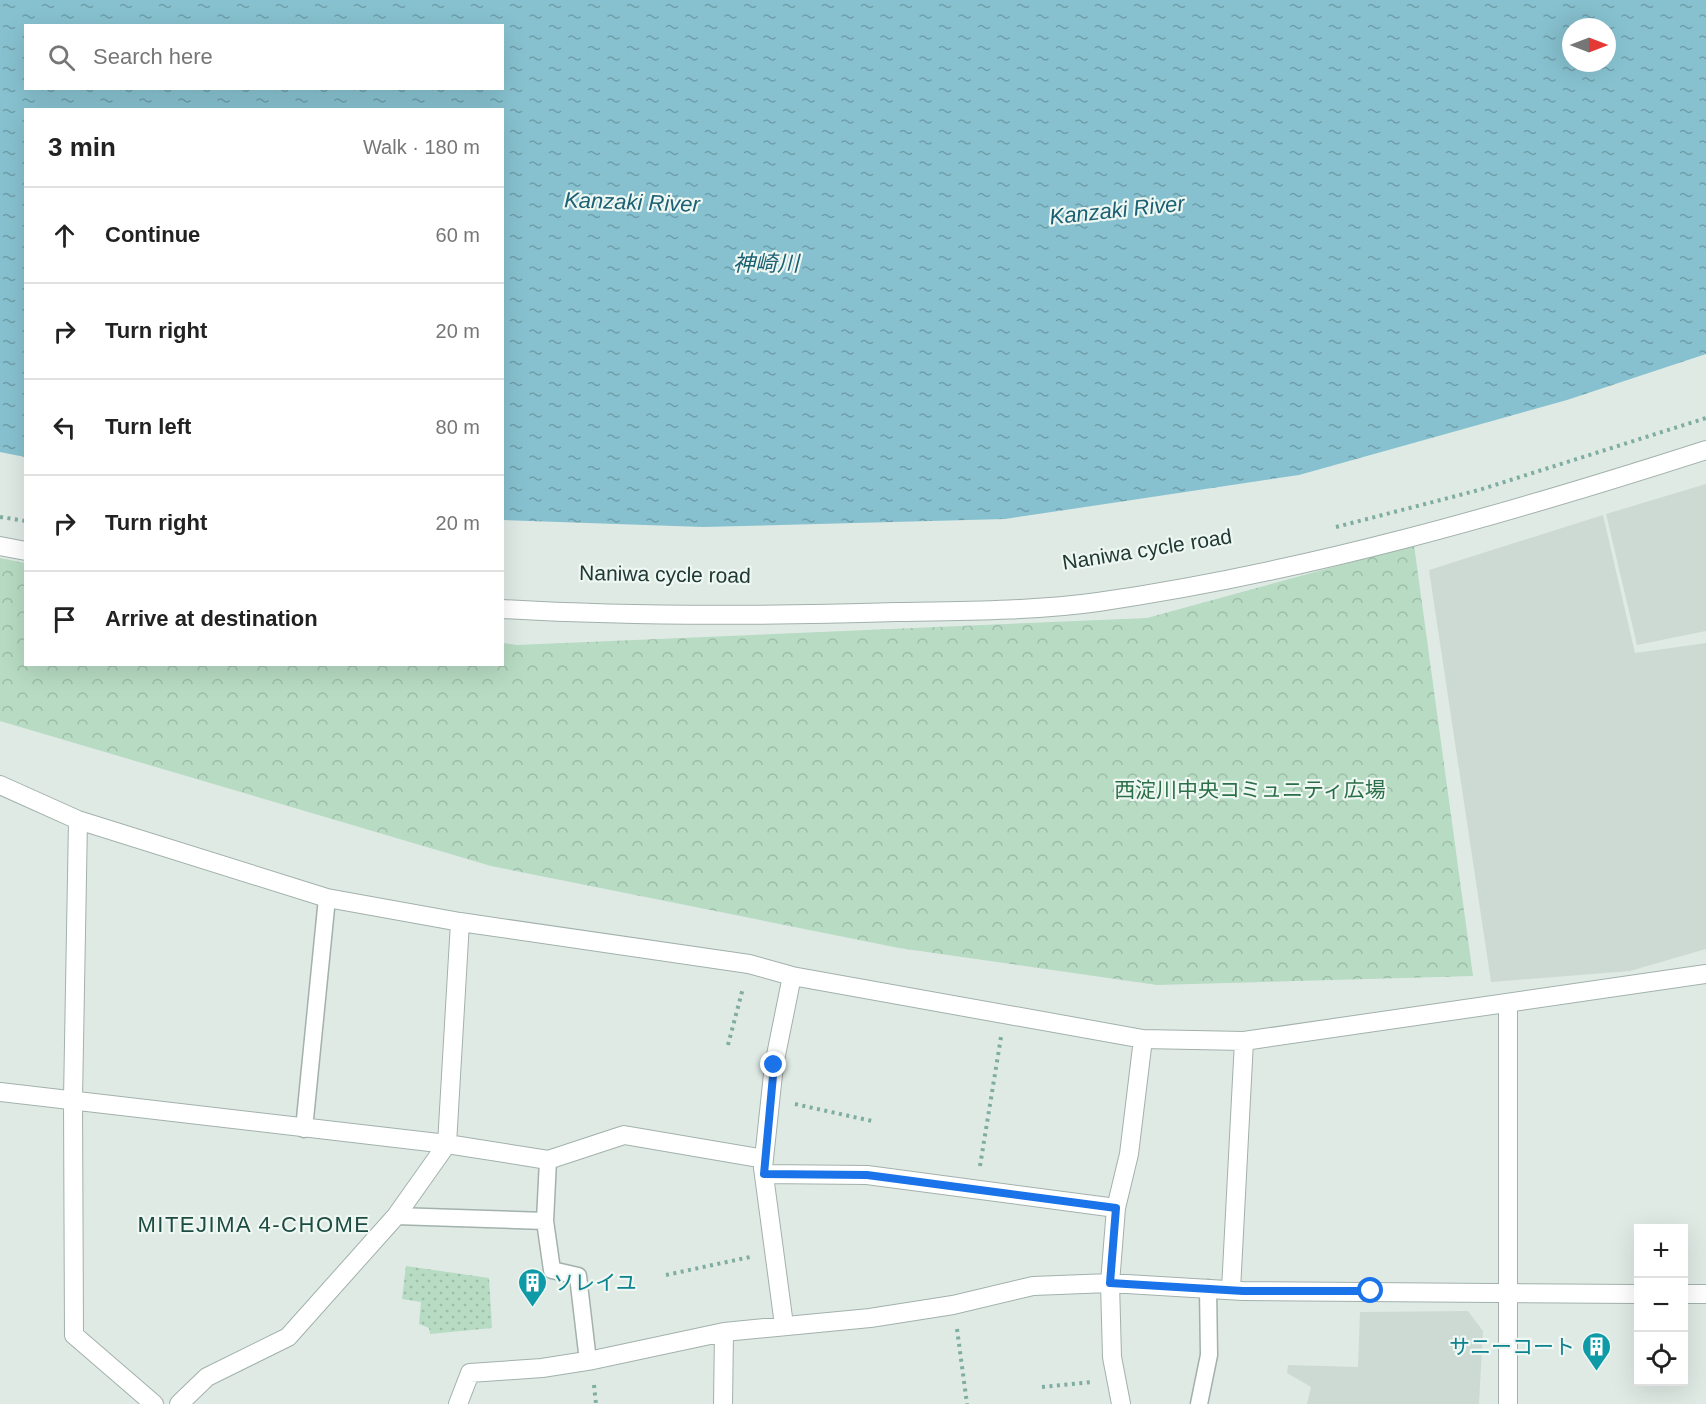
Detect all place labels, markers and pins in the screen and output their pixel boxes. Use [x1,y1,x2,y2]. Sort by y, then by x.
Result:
building icon: ソレイユ [516,1266,548,1308]
place label: ソレイユ [553,1271,637,1294]
building icon: サニーコート [1580,1330,1612,1372]
place label: サニーコート [1449,1335,1575,1358]

